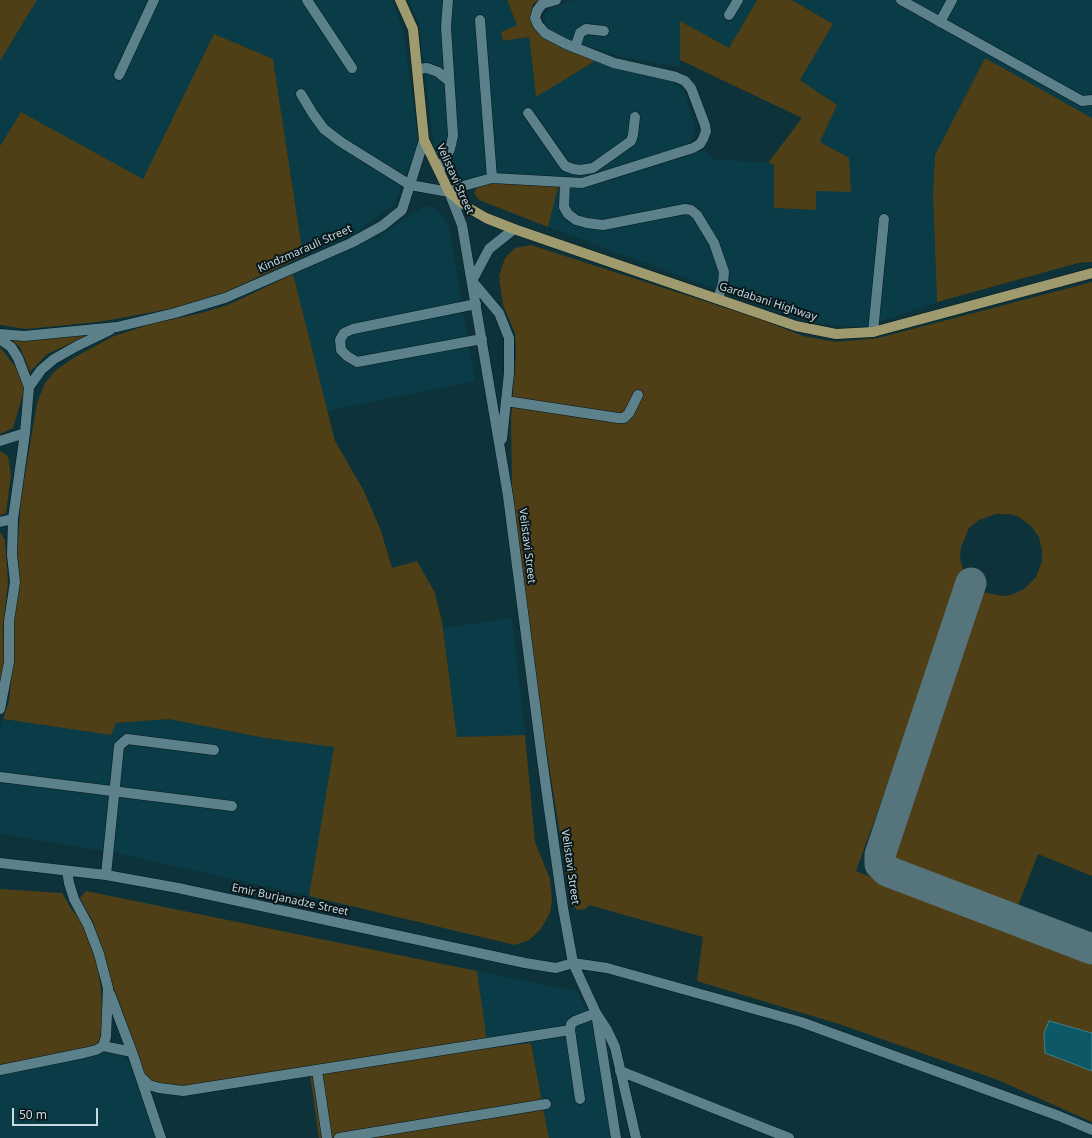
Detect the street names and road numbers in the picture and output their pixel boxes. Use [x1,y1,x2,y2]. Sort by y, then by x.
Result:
street label: Velistavi Street [434,142,476,216]
street label: Kindzmarauli Street [256,222,354,276]
street label: Gardabani Highway [718,280,818,324]
street label: Velistavi Street [516,508,538,584]
street label: Velistavi Street [558,829,582,905]
street label: Emir Burjanadze Street [231,881,349,919]

